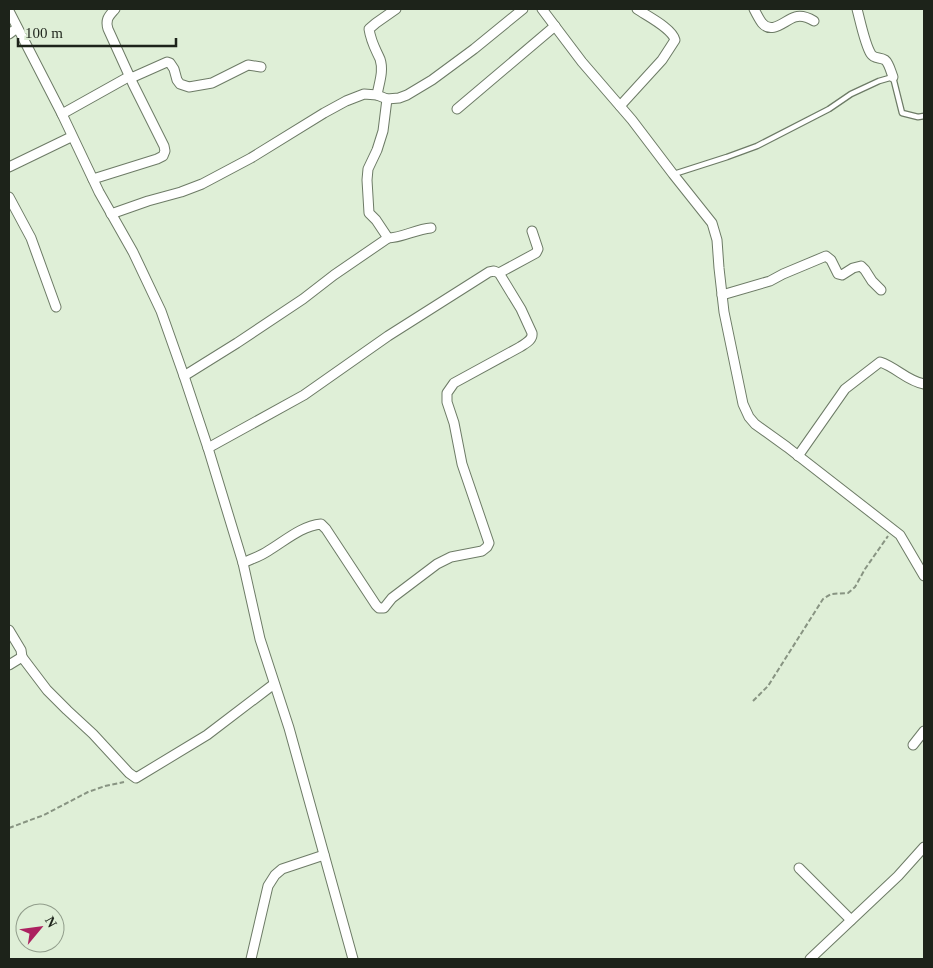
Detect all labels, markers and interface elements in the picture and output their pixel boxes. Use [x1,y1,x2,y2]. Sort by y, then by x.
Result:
scale bar [18,15,175,47]
text: 100 m [25,25,63,41]
north arrow [15,903,65,953]
text: N [42,914,60,930]

